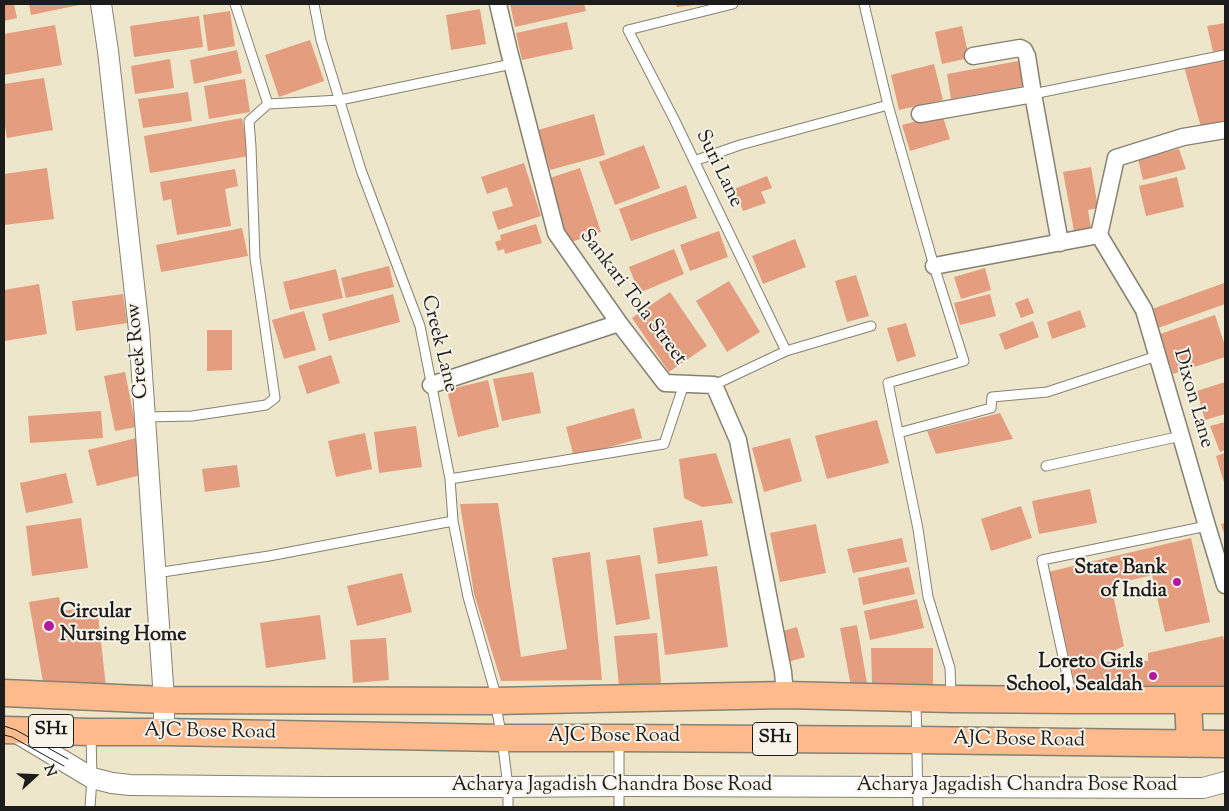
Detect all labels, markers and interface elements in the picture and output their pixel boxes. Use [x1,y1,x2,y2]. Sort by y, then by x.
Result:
street label: Suri Lane [689,126,747,212]
street label: Sankari Tola Street [573,225,691,371]
street label: Creek Lane [414,293,462,395]
street label: Creek Row [123,302,155,400]
street label: Dixon Lane [1166,347,1218,451]
place label: State Bank of India [1074,558,1167,605]
marker: State Bank of India [1171,576,1183,588]
place label: Circular Nursing Home [60,602,186,649]
marker: Circular Nursing Home [42,619,56,633]
place label: Loreto Girls School, Sealdah [1006,652,1143,699]
marker: Loreto Girls School, Sealdah [1147,670,1159,682]
road number: SH1 [28,714,74,748]
street label: AJC Bose Road [144,720,276,746]
road number: SH1 [752,722,798,756]
street label: AJC Bose Road [548,726,680,750]
street label: AJC Bose Road [953,728,1085,754]
north arrow [10,751,60,801]
text: N [38,762,60,780]
street label: Acharya Jagadish Chandra Bose Road [452,775,772,799]
street label: Acharya Jagadish Chandra Bose Road [857,775,1177,799]

